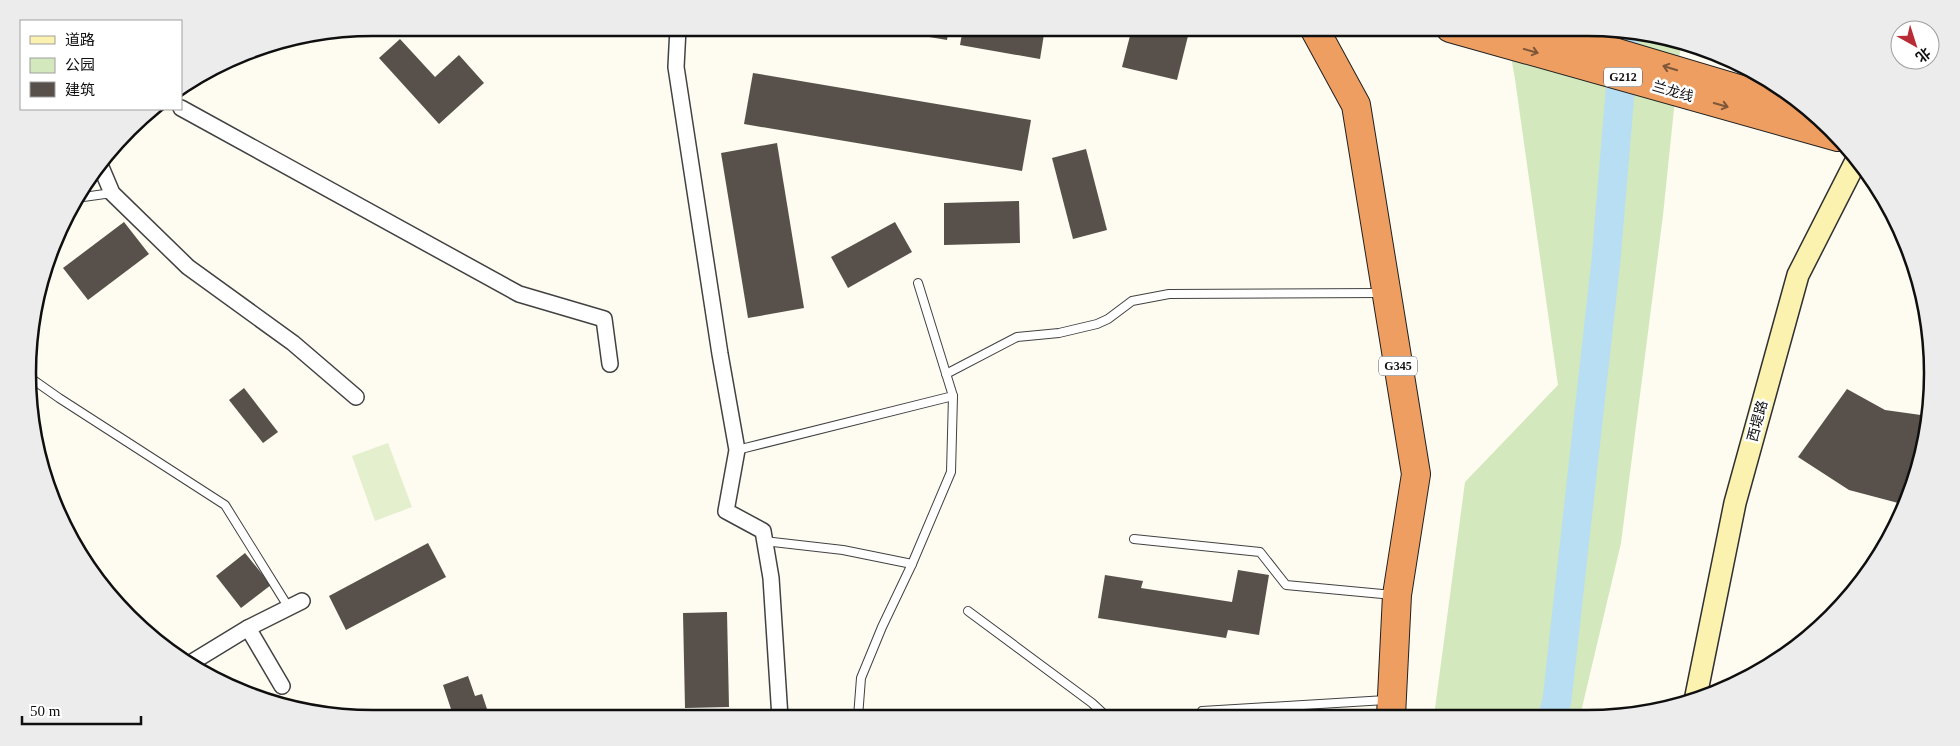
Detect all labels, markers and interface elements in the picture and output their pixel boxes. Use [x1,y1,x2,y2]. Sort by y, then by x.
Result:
legend [20,20,182,110]
north arrow [1890,20,1940,70]
text: 道路 [65,32,95,48]
text: 北 [1913,44,1933,65]
one-way arrow [1522,46,1538,56]
text: 公园 [65,57,95,73]
one-way arrow [1662,63,1678,73]
road number: G212 [1604,68,1642,86]
street label: 兰龙线 [1651,78,1695,104]
text: 建筑 [65,82,95,98]
one-way arrow [1712,101,1728,110]
road number: G345 [1379,356,1417,376]
street label: 西堤路 [1745,399,1770,443]
scale bar [22,694,141,726]
text: 50 m [30,703,61,719]

